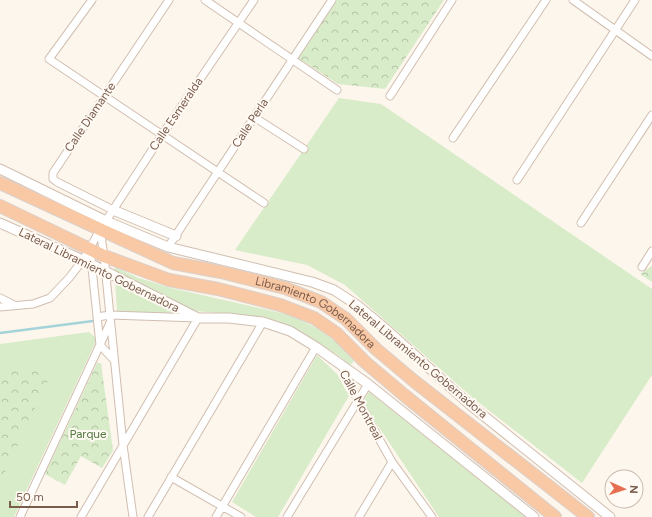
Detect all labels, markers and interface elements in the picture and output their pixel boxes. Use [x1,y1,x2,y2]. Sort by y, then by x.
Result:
street label: Calle Esmeralda [146,75,206,153]
street label: Calle Diamante [62,79,119,154]
street label: Calle Perla [229,96,271,150]
street label: Lateral Libramiento Gobernadora [16,225,182,315]
street label: Libramiento Gobernadora [254,274,378,351]
street label: Lateral Libramiento Gobernadora [346,297,490,421]
street label: Calle Montreal [337,368,385,442]
park label: Parque [69,427,107,441]
north arrow [604,469,644,509]
scale bar [10,483,77,509]
text: N [627,485,640,494]
text: 50 m [16,490,44,504]

